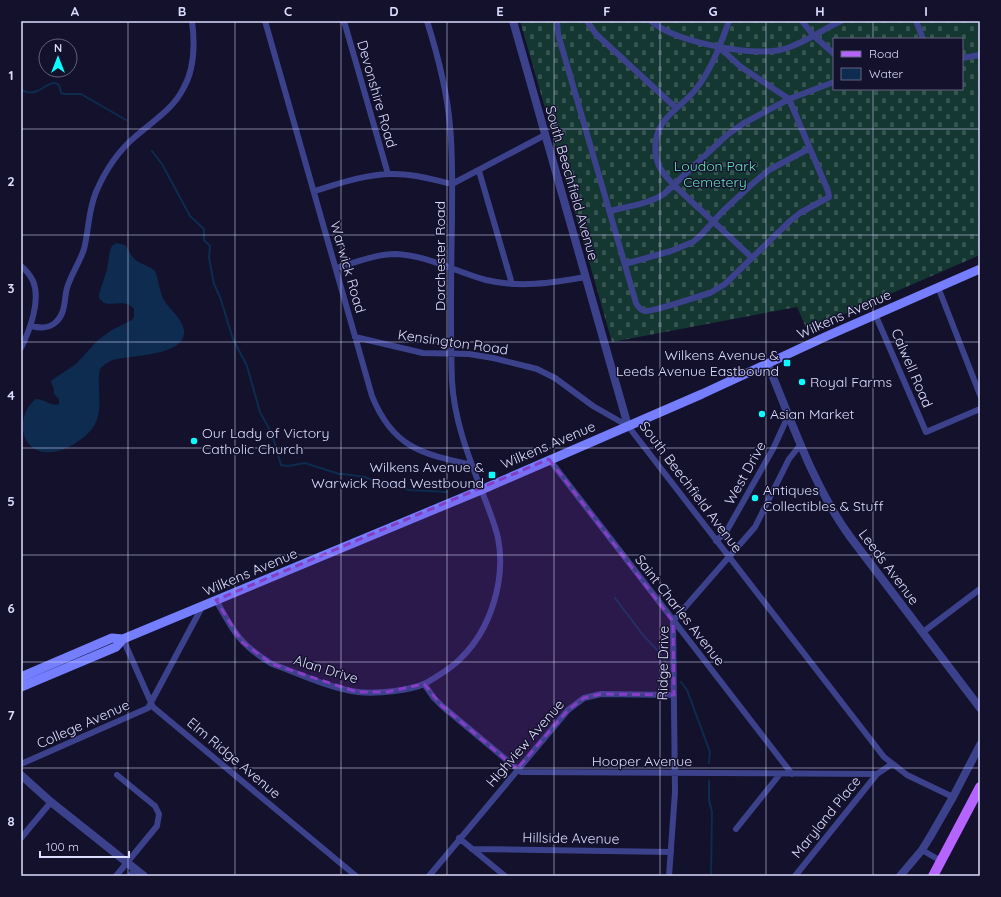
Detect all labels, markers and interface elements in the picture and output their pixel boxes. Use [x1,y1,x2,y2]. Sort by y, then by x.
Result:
text: A [71,3,80,19]
text: B [178,3,186,19]
text: C [284,3,292,19]
text: D [389,3,399,19]
text: E [496,3,504,19]
text: F [603,3,611,19]
text: G [708,3,718,19]
text: H [815,3,825,19]
text: I [924,3,928,19]
north arrow [38,38,78,78]
street label: Devonshire Road [353,38,401,150]
legend [833,38,963,90]
text: N [54,41,62,55]
text: Road [869,46,899,61]
text: Water [869,66,904,81]
text: 1 [8,67,14,83]
street label: South Beechfield Avenue [541,104,603,263]
park label: Loudon Park Cemetery [674,157,756,191]
text: 2 [7,173,15,189]
street label: Dorchester Road [431,201,449,311]
street label: Warwick Road [326,219,370,315]
text: 3 [8,280,15,296]
street label: Wilkens Avenue [794,285,894,343]
street label: Kensington Road [397,325,509,359]
street label: Calwell Road [887,326,937,410]
place label: Wilkens Avenue & Leeds Avenue Eastbound [616,346,779,380]
marker: Wilkens Avenue & Leeds Avenue Eastbound [782,358,792,368]
place label: Royal Farms [810,373,892,391]
marker: Royal Farms [797,377,807,387]
text: 4 [7,387,15,403]
place label: Asian Market [770,405,855,423]
marker: Asian Market [757,409,767,419]
street label: Wilkens Avenue [498,417,598,473]
street label: South Beechfield Avenue [636,418,746,556]
place label: Our Lady of Victory Catholic Church [202,424,329,458]
marker: Our Lady of Victory Catholic Church [189,436,199,446]
street label: West Drive [720,438,770,508]
place label: Wilkens Avenue & Warwick Road Westbound [311,458,484,492]
marker: Wilkens Avenue & Warwick Road Westbound [487,470,497,480]
place label: Antiques Collectibles & Stuff [763,481,884,515]
text: 5 [7,493,15,509]
marker: Antiques Collectibles & Stuff [750,493,760,503]
street label: Leeds Avenue [855,526,923,608]
street label: Wilkens Avenue [200,544,300,600]
street label: Saint Charles Avenue [631,551,729,669]
text: 6 [7,600,15,616]
street label: Ridge Drive [653,625,673,701]
street label: Alan Drive [292,651,360,687]
street label: College Avenue [34,695,132,753]
street label: Highview Avenue [482,695,568,791]
text: 7 [7,707,15,723]
street label: Elm Ridge Avenue [184,714,285,802]
street label: Hooper Avenue [592,752,692,770]
street label: Maryland Place [787,772,865,862]
text: 8 [7,813,15,829]
street label: Hillside Avenue [522,828,620,848]
scale bar [40,833,129,859]
text: 100 m [46,839,79,854]

